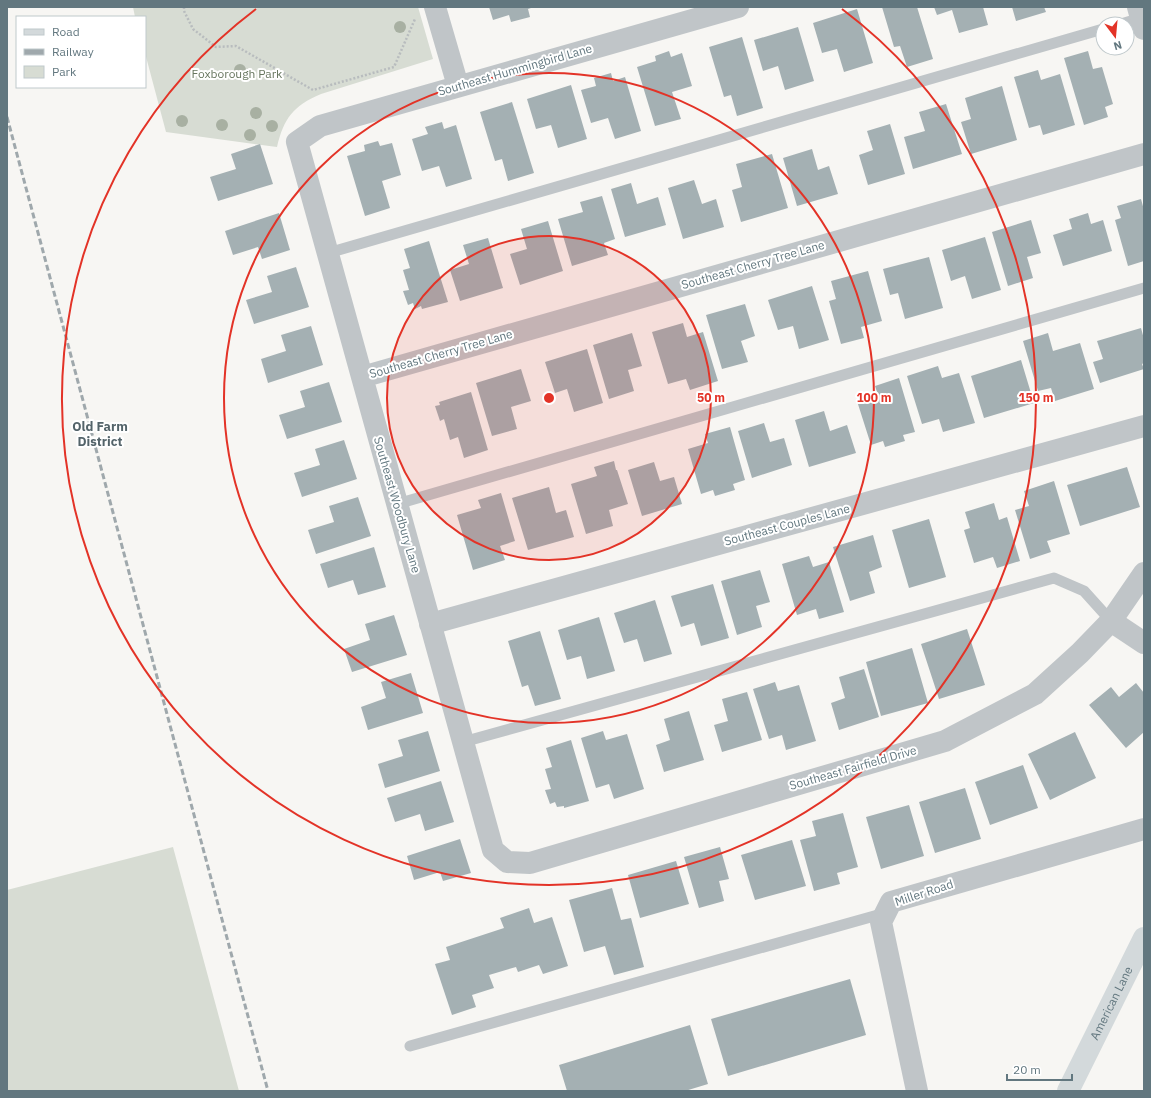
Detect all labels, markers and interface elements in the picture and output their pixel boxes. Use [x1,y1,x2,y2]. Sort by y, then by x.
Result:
legend [16,16,146,88]
north arrow [1095,16,1135,56]
text: Road [52,24,80,39]
text: N [1112,38,1124,53]
street label: Southeast Hummingbird Lane [436,40,594,99]
text: Railway [52,44,94,59]
text: Park [52,64,77,79]
park label: Foxborough Park [192,66,283,81]
street label: Southeast Cherry Tree Lane [679,237,827,292]
street label: Southeast Cherry Tree Lane [367,326,515,381]
text: 50 m [697,390,725,405]
text: 100 m [856,390,892,405]
text: 150 m [1018,390,1054,405]
centre of rings [542,391,556,405]
district label: Old Farm District [72,418,128,450]
street label: Southeast Woodbury Lane [371,435,424,575]
street label: Southeast Couples Lane [722,500,852,549]
street label: Southeast Fairfield Drive [787,742,919,793]
street label: Miller Road [893,876,955,909]
street label: American Lane [1087,963,1136,1042]
scale bar [1007,1056,1072,1082]
text: 20 m [1013,1062,1041,1077]

